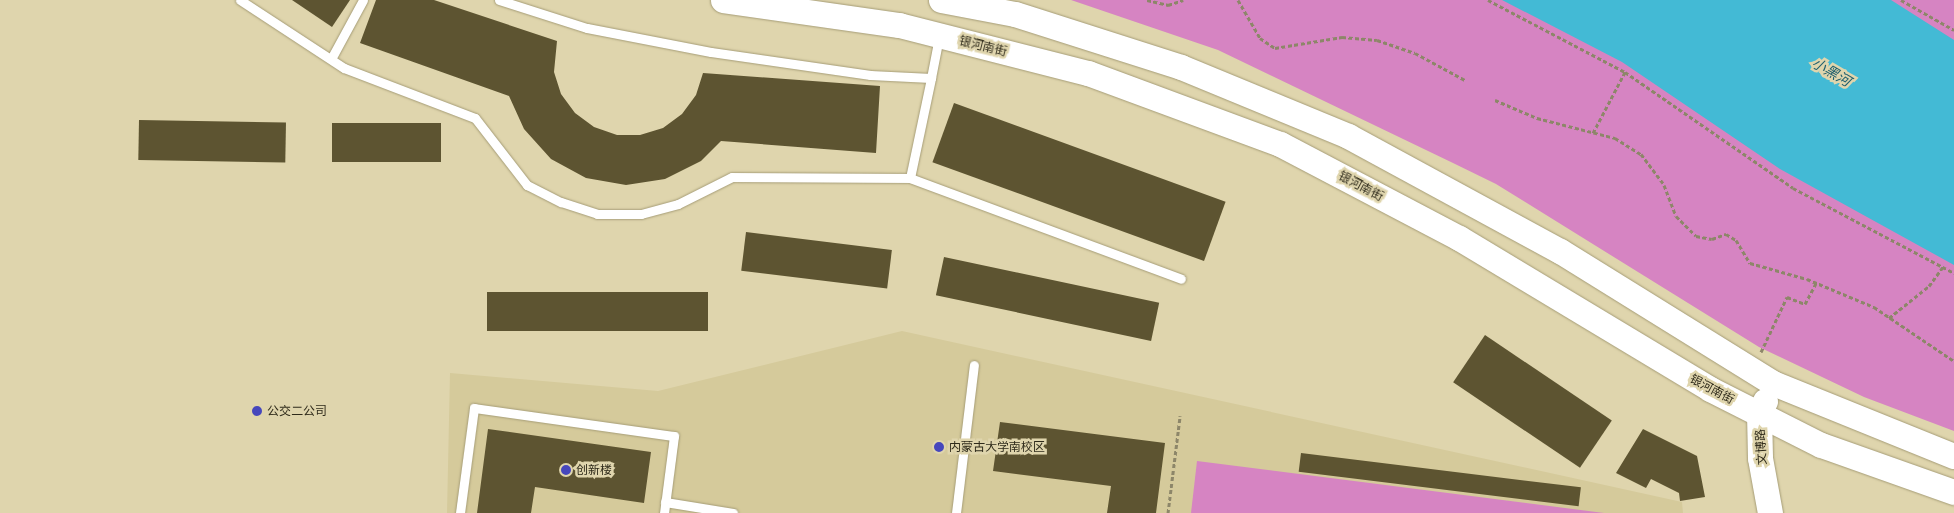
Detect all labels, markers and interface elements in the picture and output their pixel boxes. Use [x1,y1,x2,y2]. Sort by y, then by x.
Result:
street label: 银河南街 [958,33,1008,59]
water label: 小黑河 [1810,53,1854,89]
street label: 银河南街 [1336,168,1386,204]
street label: 银河南街 [1687,371,1737,407]
place label: 公交二公司 [267,404,327,418]
marker: 公交二公司 [251,405,263,417]
street label: 文博路 [1753,429,1769,465]
place label: 内蒙古大学南校区 [949,440,1045,454]
marker: 内蒙古大学南校区 [933,441,945,453]
place label: 创新楼 [576,463,612,477]
marker: 创新楼 [560,464,572,476]

